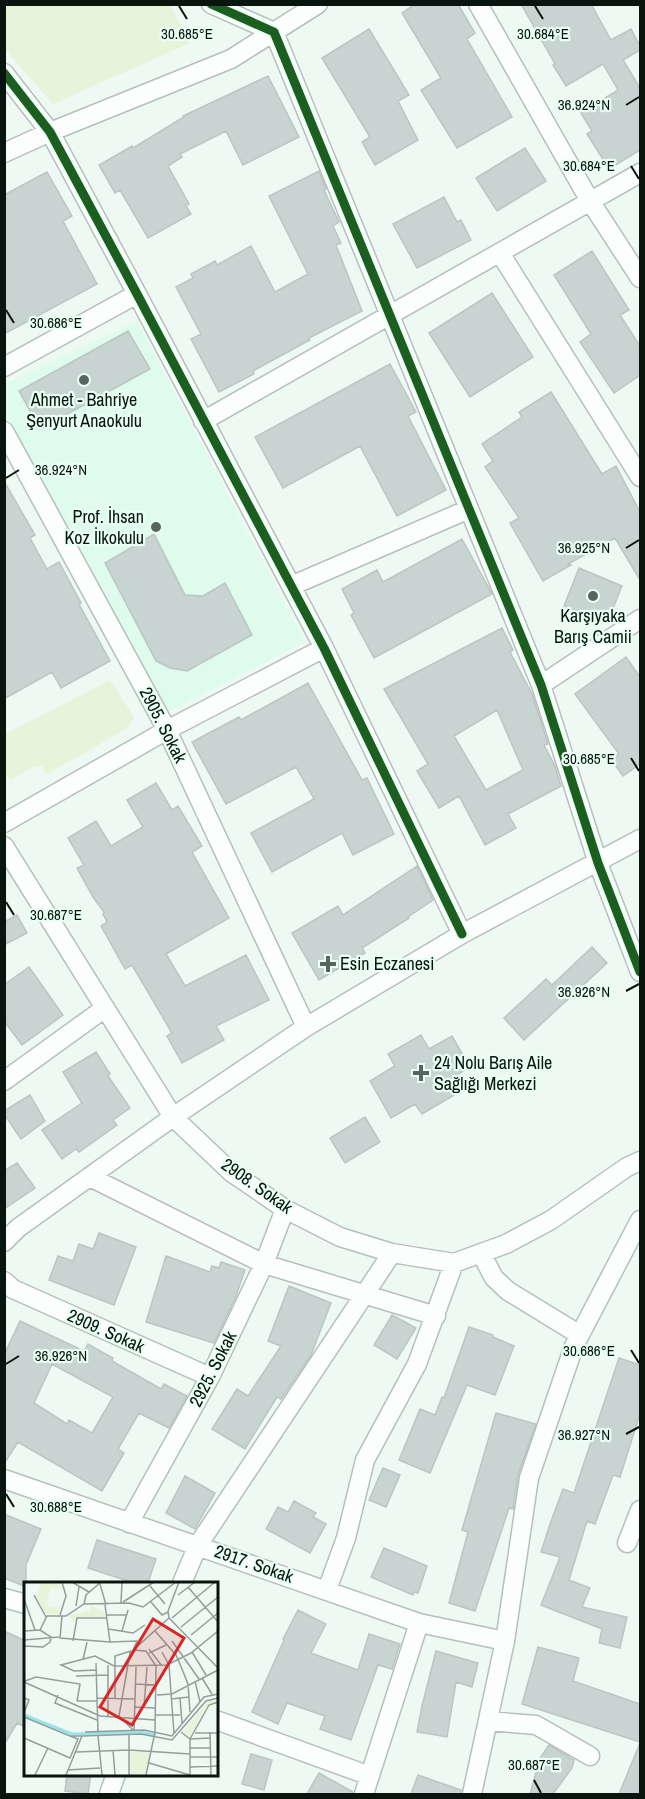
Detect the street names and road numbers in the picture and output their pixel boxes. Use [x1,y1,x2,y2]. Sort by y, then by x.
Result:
street label: 2905. Sokak [134,683,193,768]
street label: 2908. Sokak [217,1152,299,1220]
street label: 2909. Sokak [64,1302,149,1359]
street label: 2925. Sokak [183,1326,243,1411]
street label: 2917. Sokak [211,1538,298,1589]

